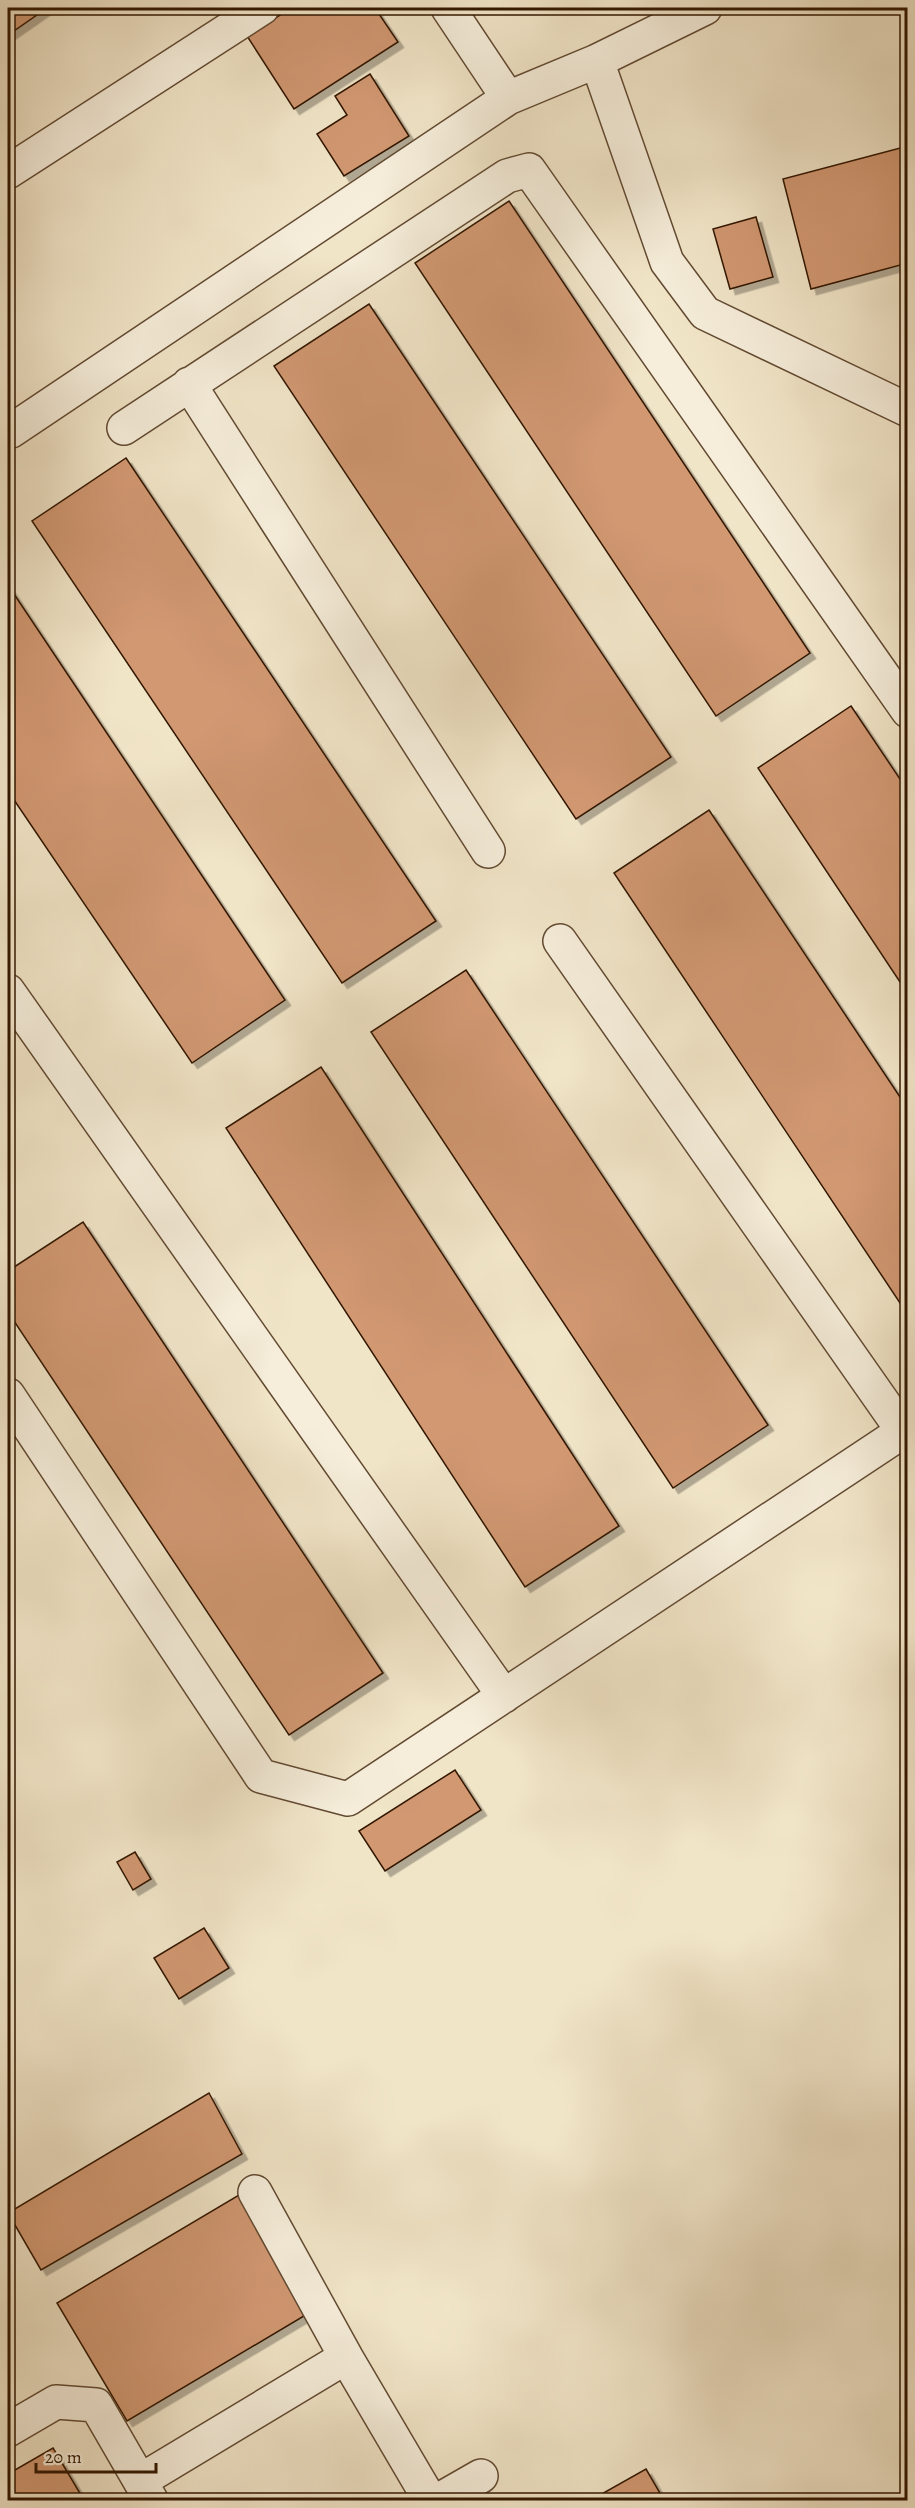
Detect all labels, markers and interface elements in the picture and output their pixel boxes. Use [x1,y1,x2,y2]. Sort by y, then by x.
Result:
scale bar [36,2436,156,2474]
text: 20 m [45,2445,82,2469]

